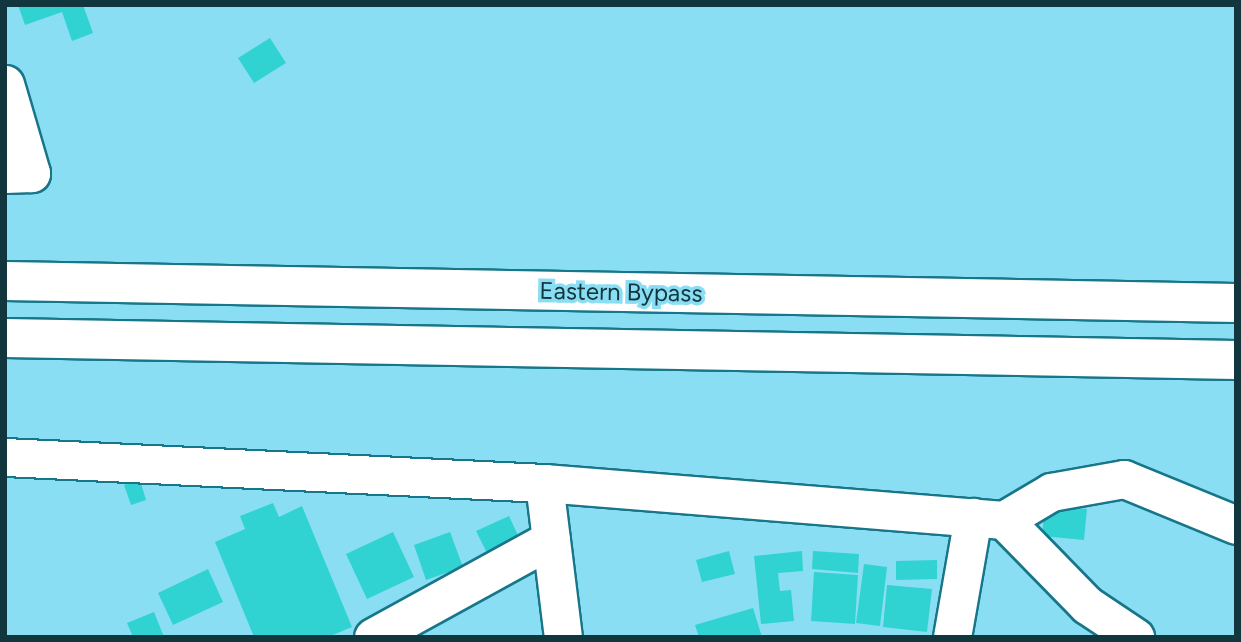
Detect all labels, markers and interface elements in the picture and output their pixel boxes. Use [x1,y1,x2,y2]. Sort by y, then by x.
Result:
street label: Eastern Bypass [539,276,703,308]

